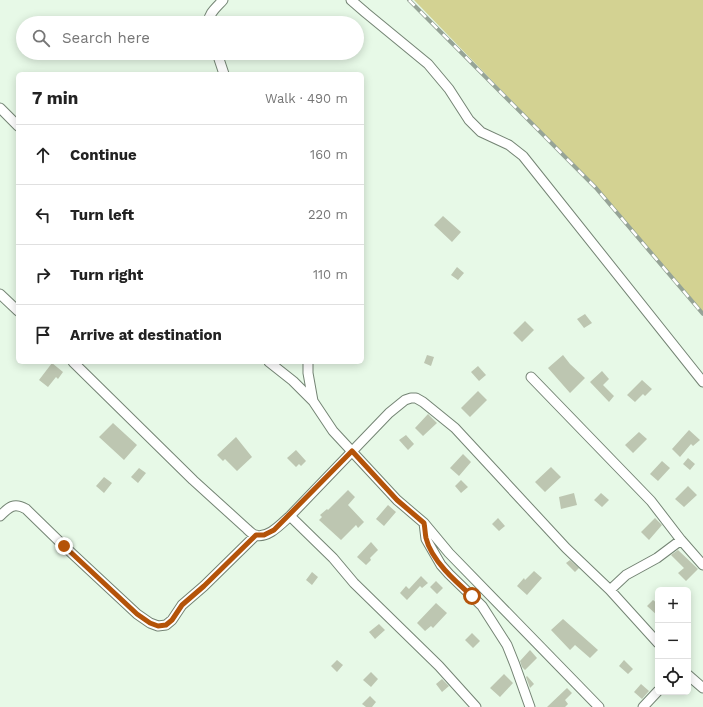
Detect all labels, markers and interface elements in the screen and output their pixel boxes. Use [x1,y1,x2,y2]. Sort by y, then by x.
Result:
search box [16,16,364,60]
icon: search [30,27,52,49]
text: Search here [62,29,150,47]
text: 7 min [32,88,78,108]
text: Walk · 490 m [265,91,348,106]
icon: ahead [32,144,54,166]
text: Continue [70,146,137,164]
text: 160 m [310,147,348,162]
icon: left [32,204,54,226]
text: Turn left [70,206,134,224]
text: 220 m [308,207,348,222]
icon: right [32,264,54,286]
text: Turn right [70,266,143,284]
text: 110 m [313,267,348,282]
icon: arrive [32,324,54,346]
text: Arrive at destination [70,326,222,344]
route end [55,537,73,555]
route start [463,587,481,605]
map controls [655,587,691,695]
button: + [655,587,691,623]
button: − [655,623,691,659]
button: locate [655,659,691,695]

